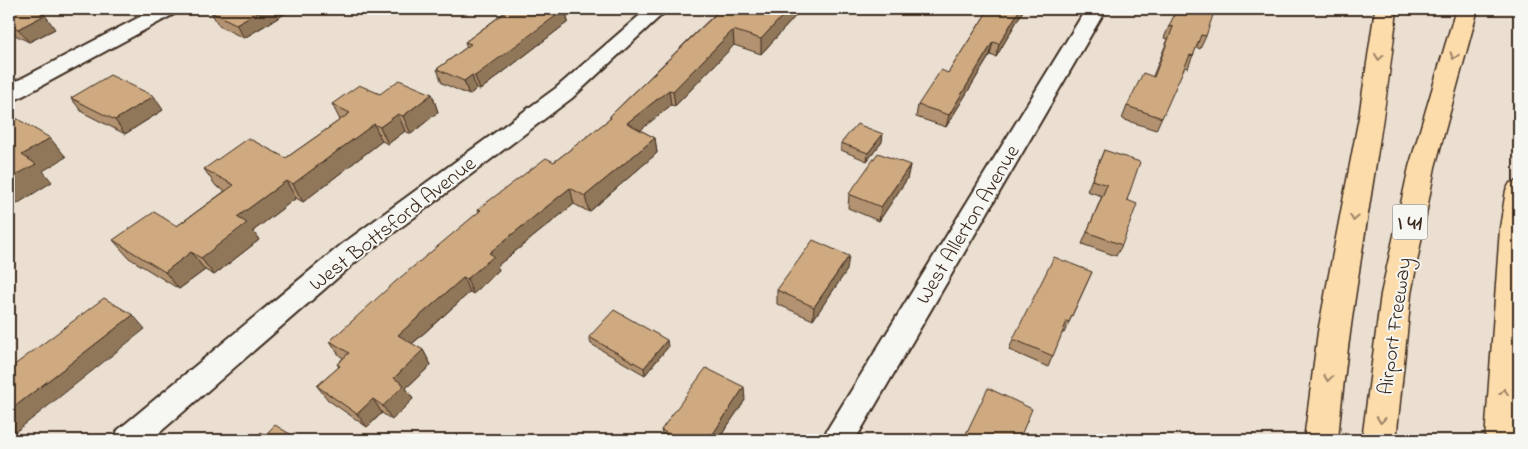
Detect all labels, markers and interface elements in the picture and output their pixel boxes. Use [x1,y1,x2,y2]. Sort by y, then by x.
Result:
one-way arrow [1450,51,1460,59]
one-way arrow [1375,53,1385,61]
street label: West Allerton Avenue [909,139,1028,310]
street label: West Bottsford Avenue [304,150,483,299]
road number: I 41 [1392,204,1428,240]
one-way arrow [1350,213,1360,222]
street label: Airport Freeway [1371,256,1422,397]
one-way arrow [1323,374,1334,382]
one-way arrow [1498,387,1509,395]
one-way arrow [1376,416,1387,424]

